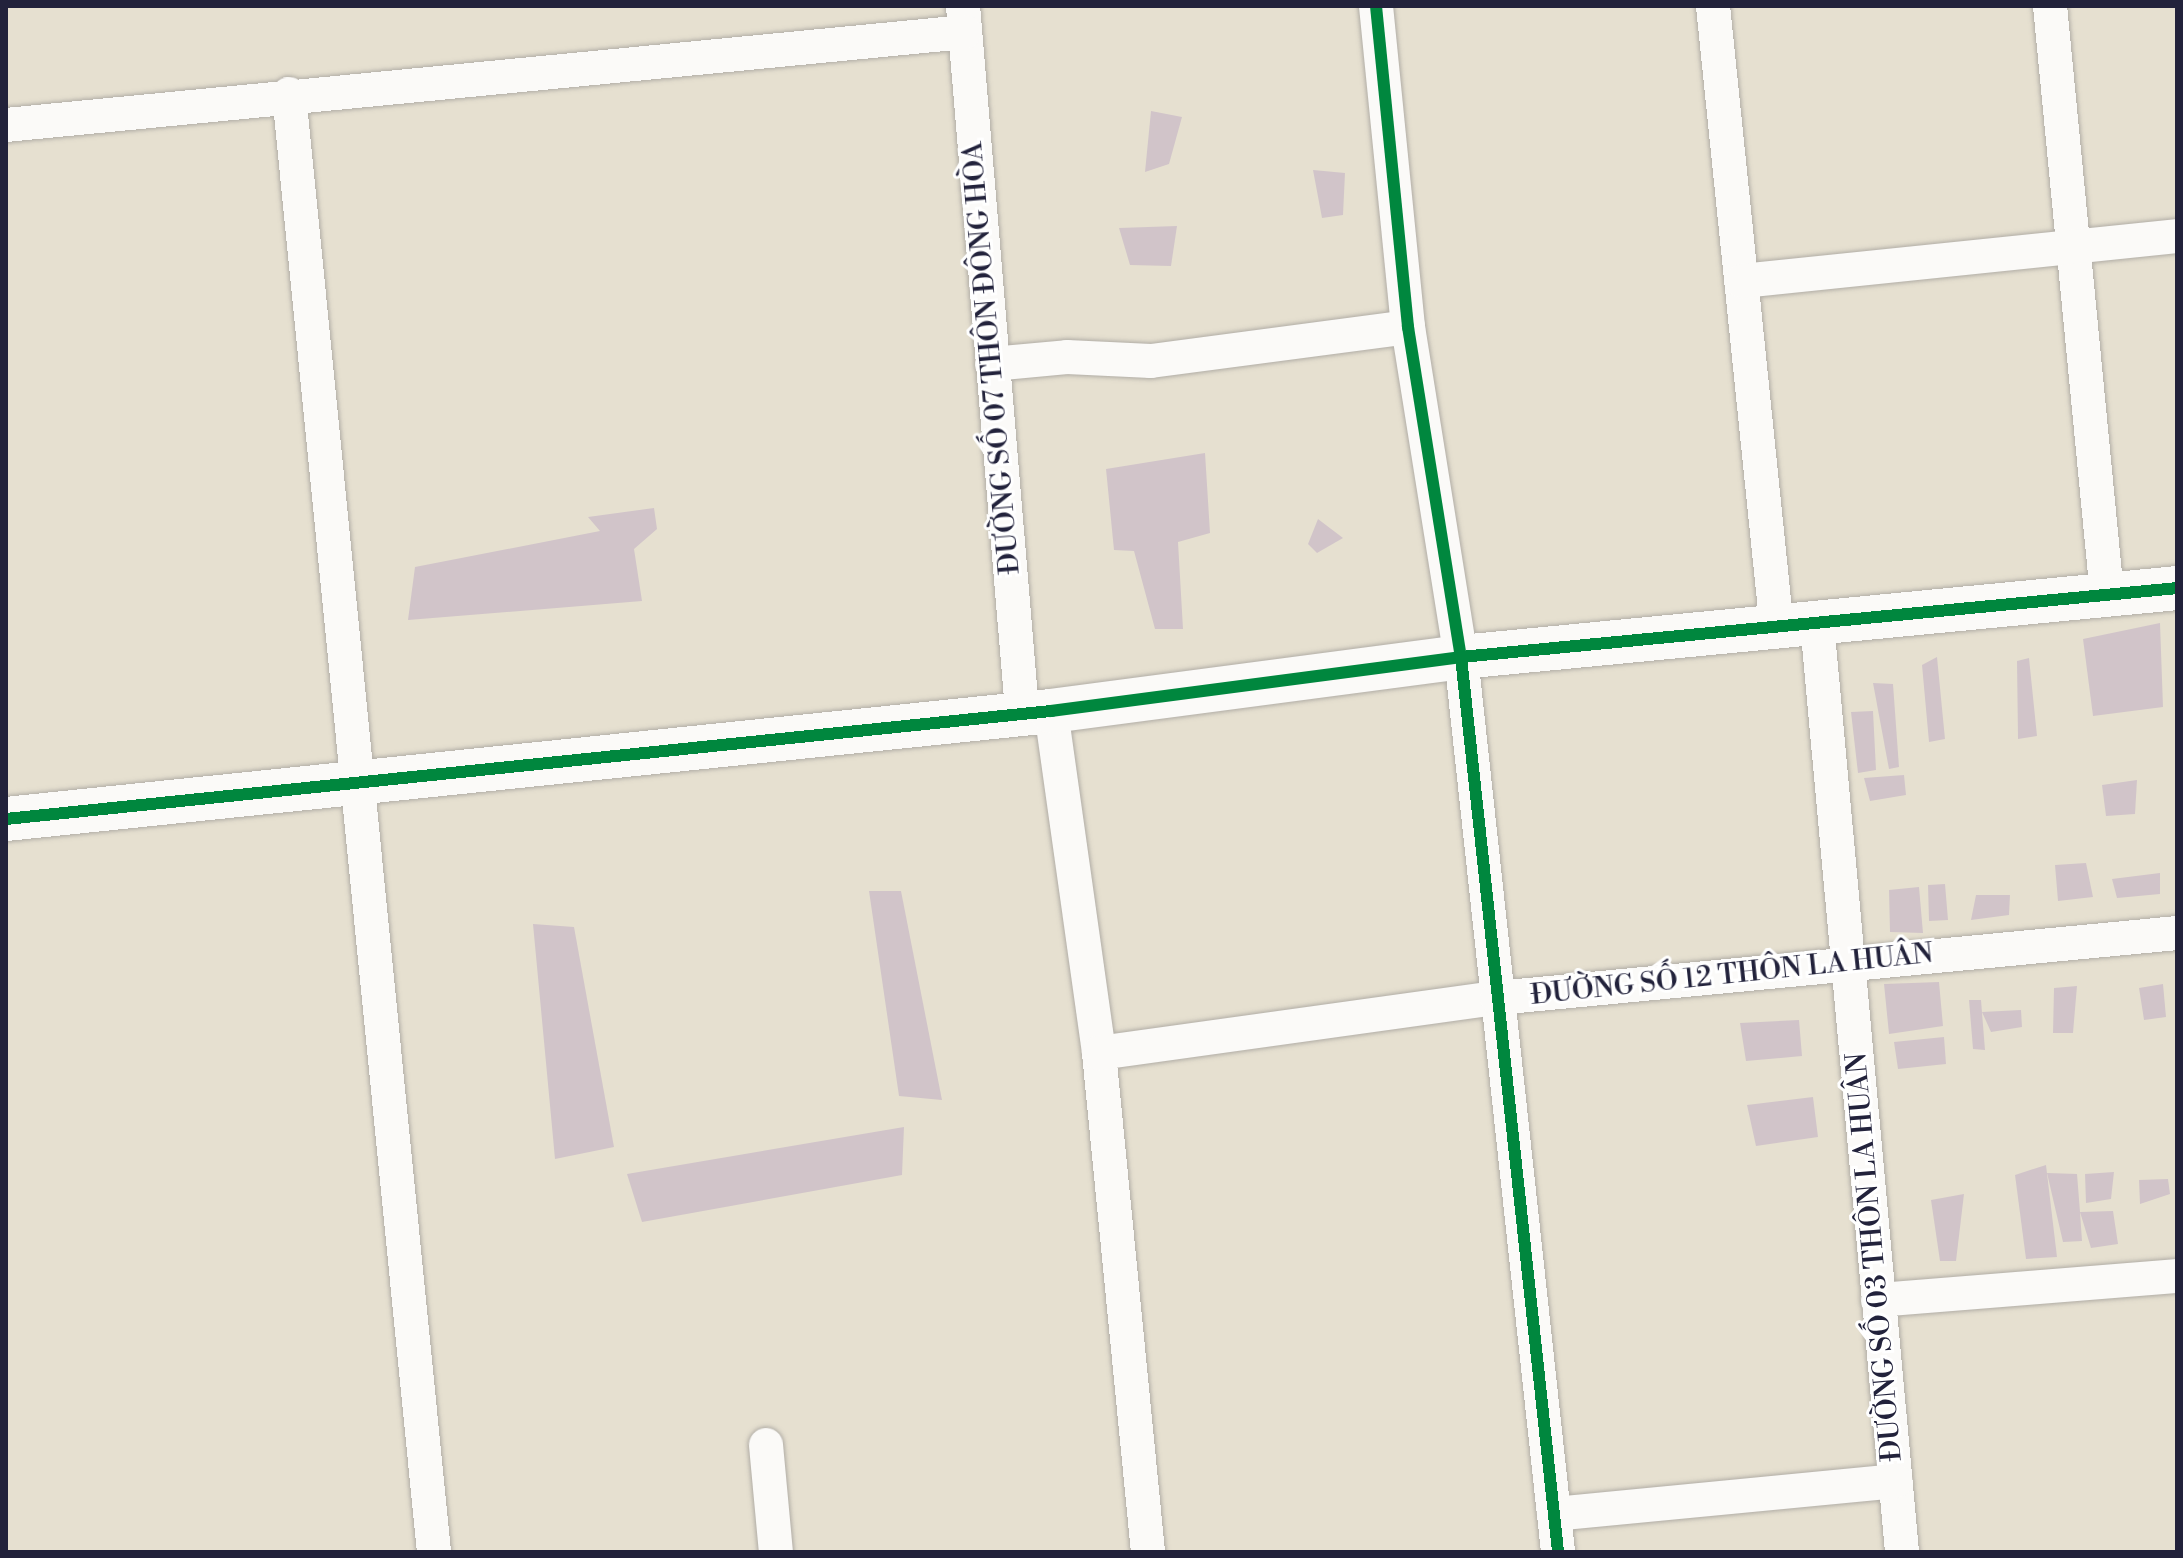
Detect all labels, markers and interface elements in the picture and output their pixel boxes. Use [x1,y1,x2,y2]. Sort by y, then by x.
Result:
street label: ĐƯỜNG SỐ 07 THÔN ĐÔNG HÒA [956,140,1028,576]
street label: ĐƯỜNG SỐ 12 THÔN LA HUÂN [1529,937,1935,1013]
street label: ĐƯỜNG SỐ 03 THÔN LA HUÂN [1840,1051,1910,1463]

